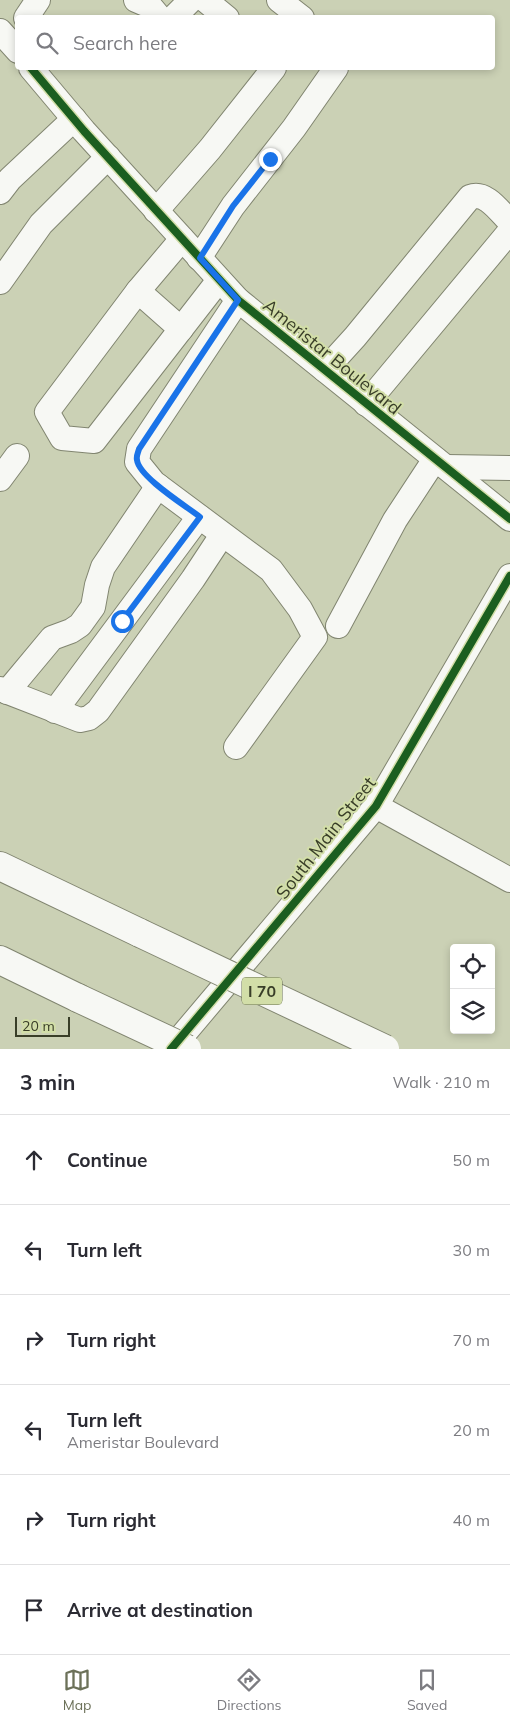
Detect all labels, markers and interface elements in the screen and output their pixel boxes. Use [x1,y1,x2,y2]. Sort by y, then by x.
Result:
search box [15,15,495,70]
icon: search [33,29,61,57]
text: Search here [73,31,177,55]
route end [259,148,282,171]
street label: Ameristar Boulevard [259,294,406,419]
route start [111,610,134,633]
street label: South Main Street [271,772,381,903]
map controls [450,944,495,1034]
button: locate [450,944,495,989]
road number: I 70 [242,978,282,1004]
button: layers [450,989,495,1034]
scale bar [15,1014,70,1037]
text: 20 m [22,1017,55,1035]
text: 3 min [20,1069,75,1095]
text: Walk · 210 m [392,1072,490,1092]
icon: ahead [20,1146,48,1174]
text: Continue [67,1148,147,1172]
text: 50 m [453,1150,490,1170]
icon: left [20,1236,48,1264]
text: Turn left [67,1238,142,1262]
text: 30 m [453,1240,490,1260]
icon: right [20,1326,48,1354]
text: Turn right [67,1328,156,1352]
text: 70 m [453,1330,490,1350]
text: Turn left [67,1408,142,1432]
icon: left [20,1416,48,1444]
text: 20 m [453,1420,490,1440]
text: Ameristar Boulevard [67,1432,219,1452]
icon: right [20,1506,48,1534]
text: Turn right [67,1508,156,1532]
text: 40 m [453,1510,490,1530]
icon: arrive [20,1596,48,1624]
text: Arrive at destination [67,1598,253,1622]
tab: Map [63,1666,91,1714]
tab: Directions [217,1666,282,1714]
tab: Saved [407,1666,447,1714]

